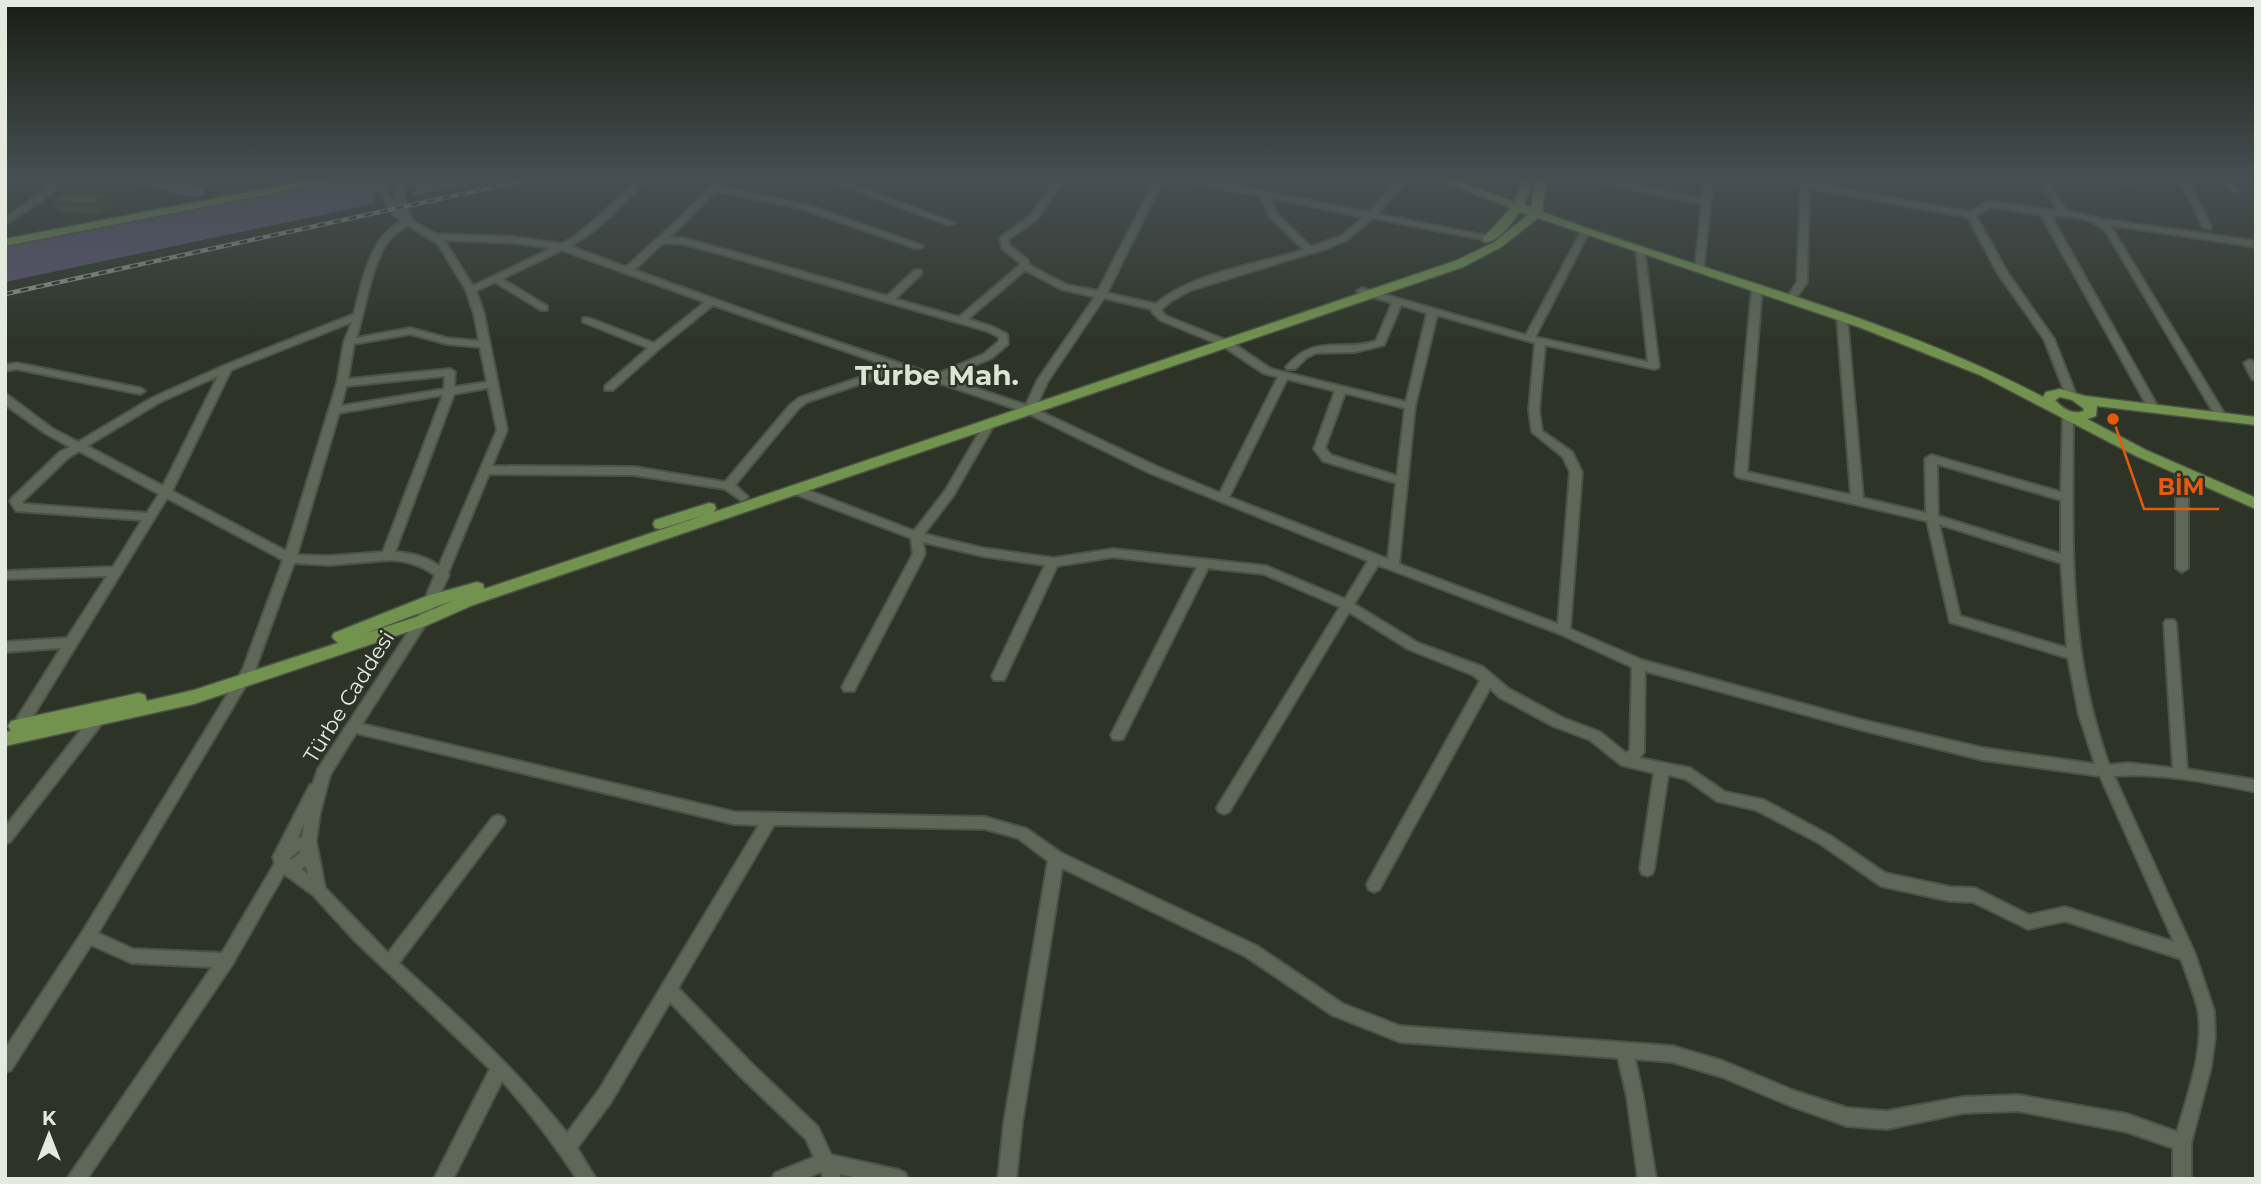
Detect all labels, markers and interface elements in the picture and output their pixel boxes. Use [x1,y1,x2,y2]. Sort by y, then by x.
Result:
district label: Türbe Mah. [855,358,1019,392]
callout: BİM [2144,465,2219,509]
text: BİM [2157,472,2205,501]
street label: Türbe Caddesi [298,626,399,767]
north arrow [14,1100,84,1170]
text: K [42,1107,57,1130]

